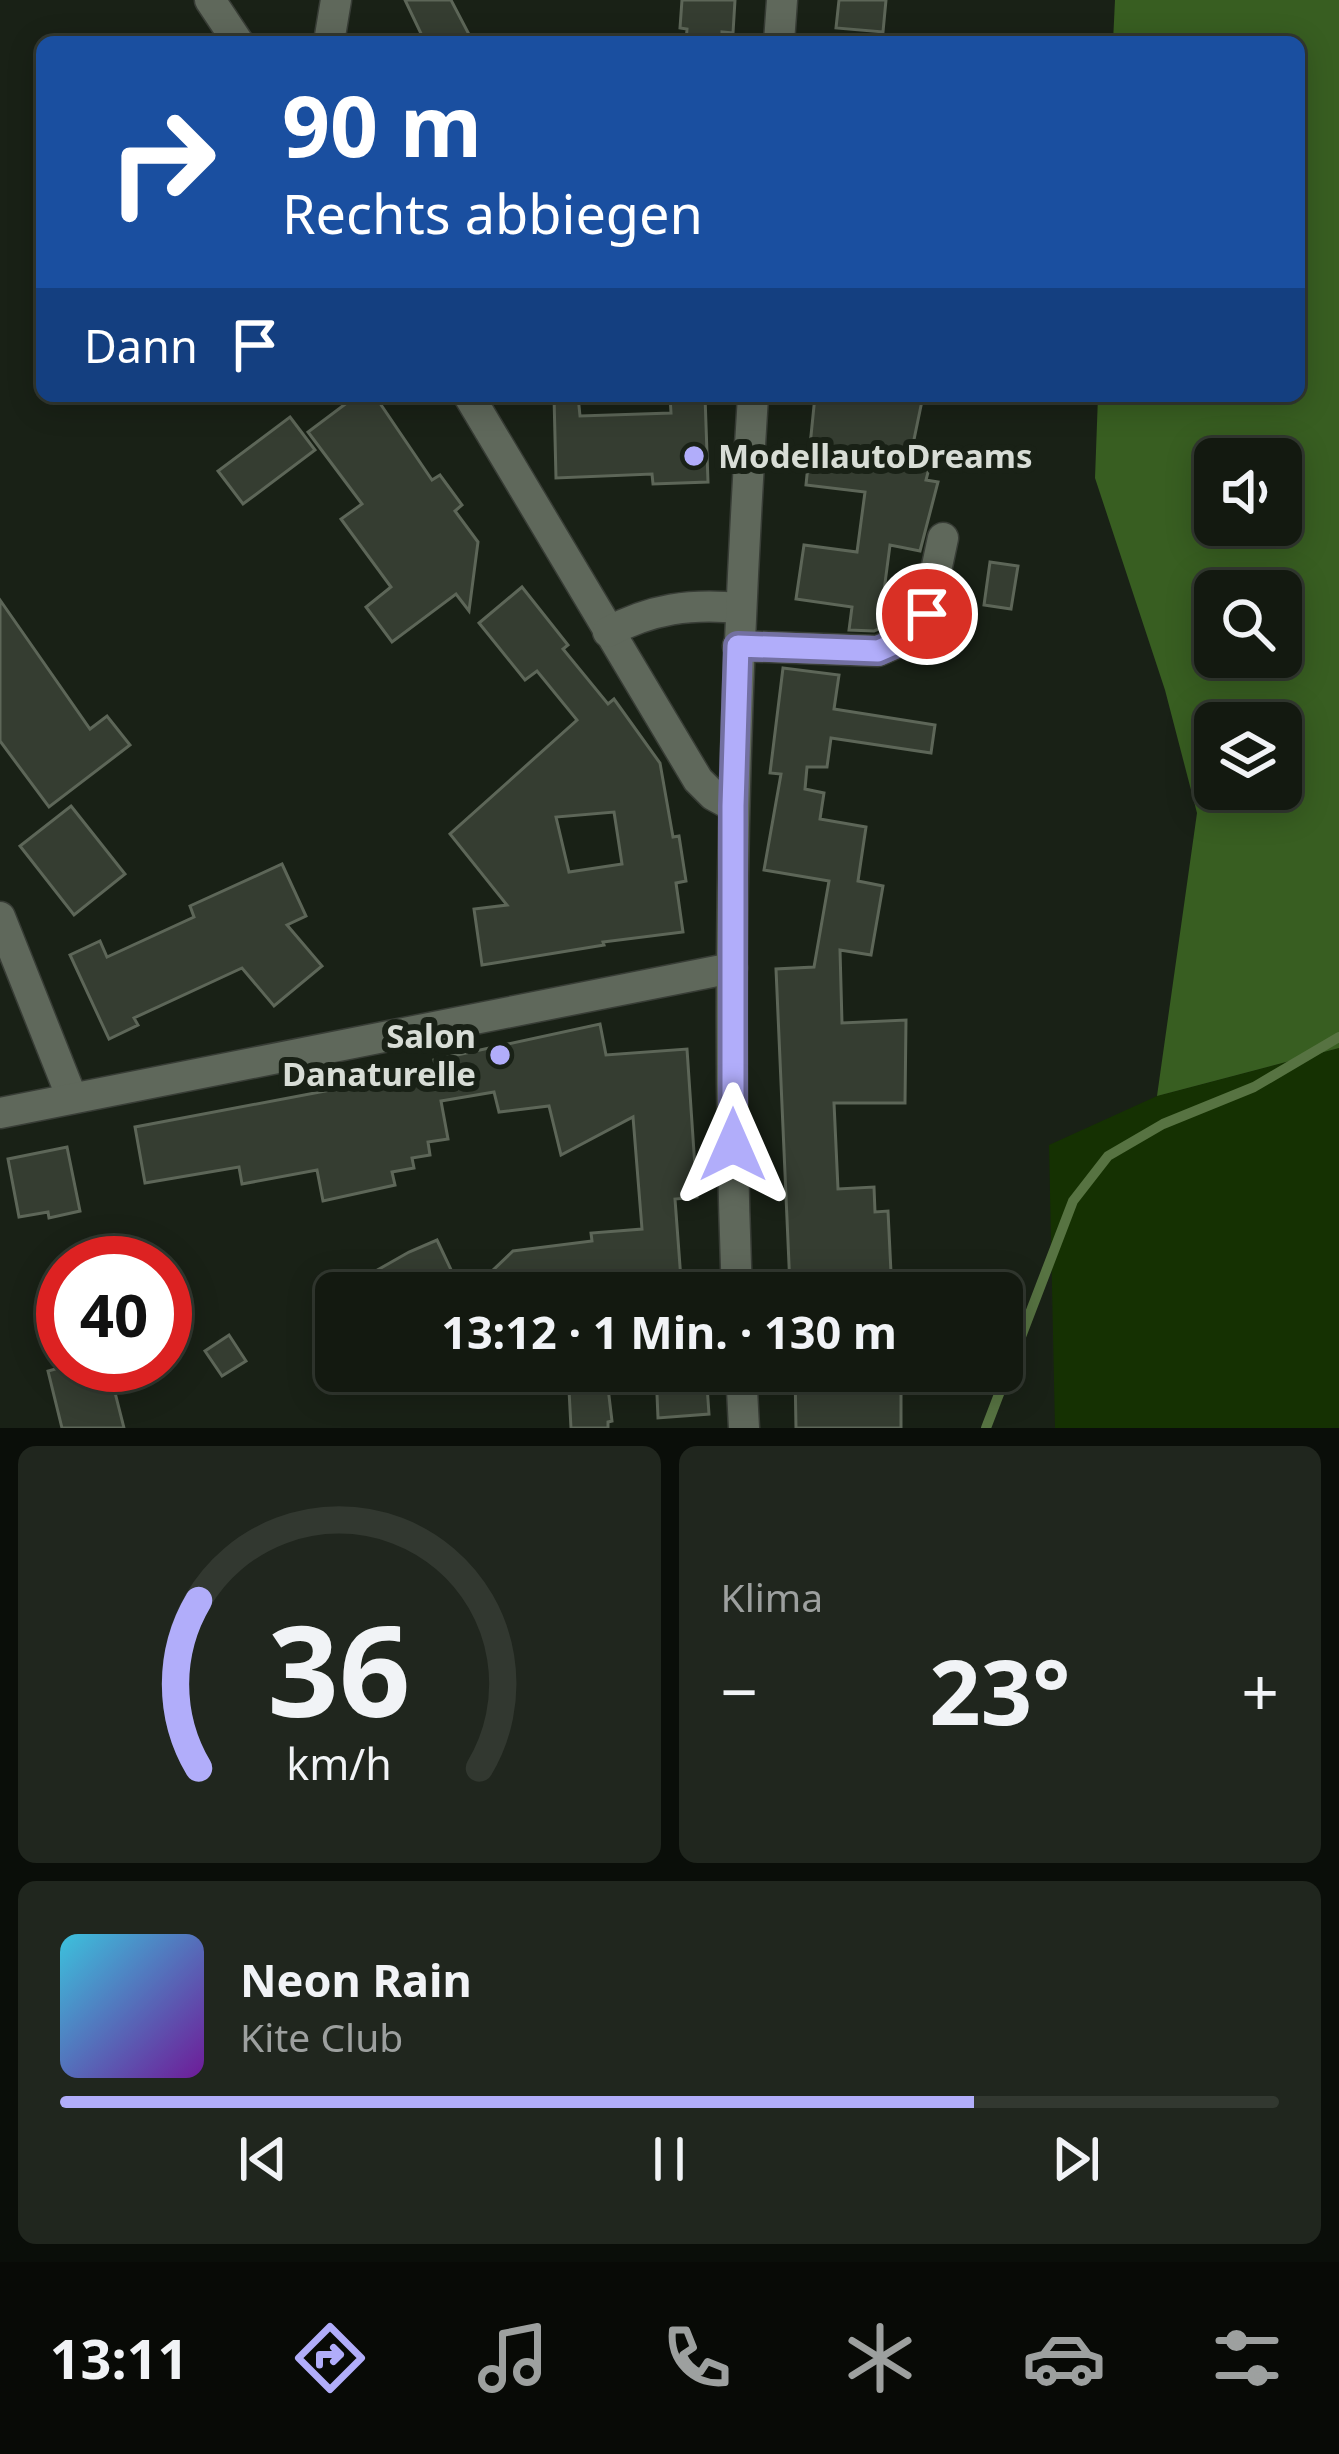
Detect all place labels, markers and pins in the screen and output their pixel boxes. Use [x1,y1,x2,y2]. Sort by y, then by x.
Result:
place label: ModellautoDreams [718,433,1033,478]
marker: ModellautoDreams [681,443,707,469]
pin [876,563,978,665]
place label: Salon Danaturelle [282,1013,476,1096]
marker: Salon Danaturelle [487,1042,513,1068]

